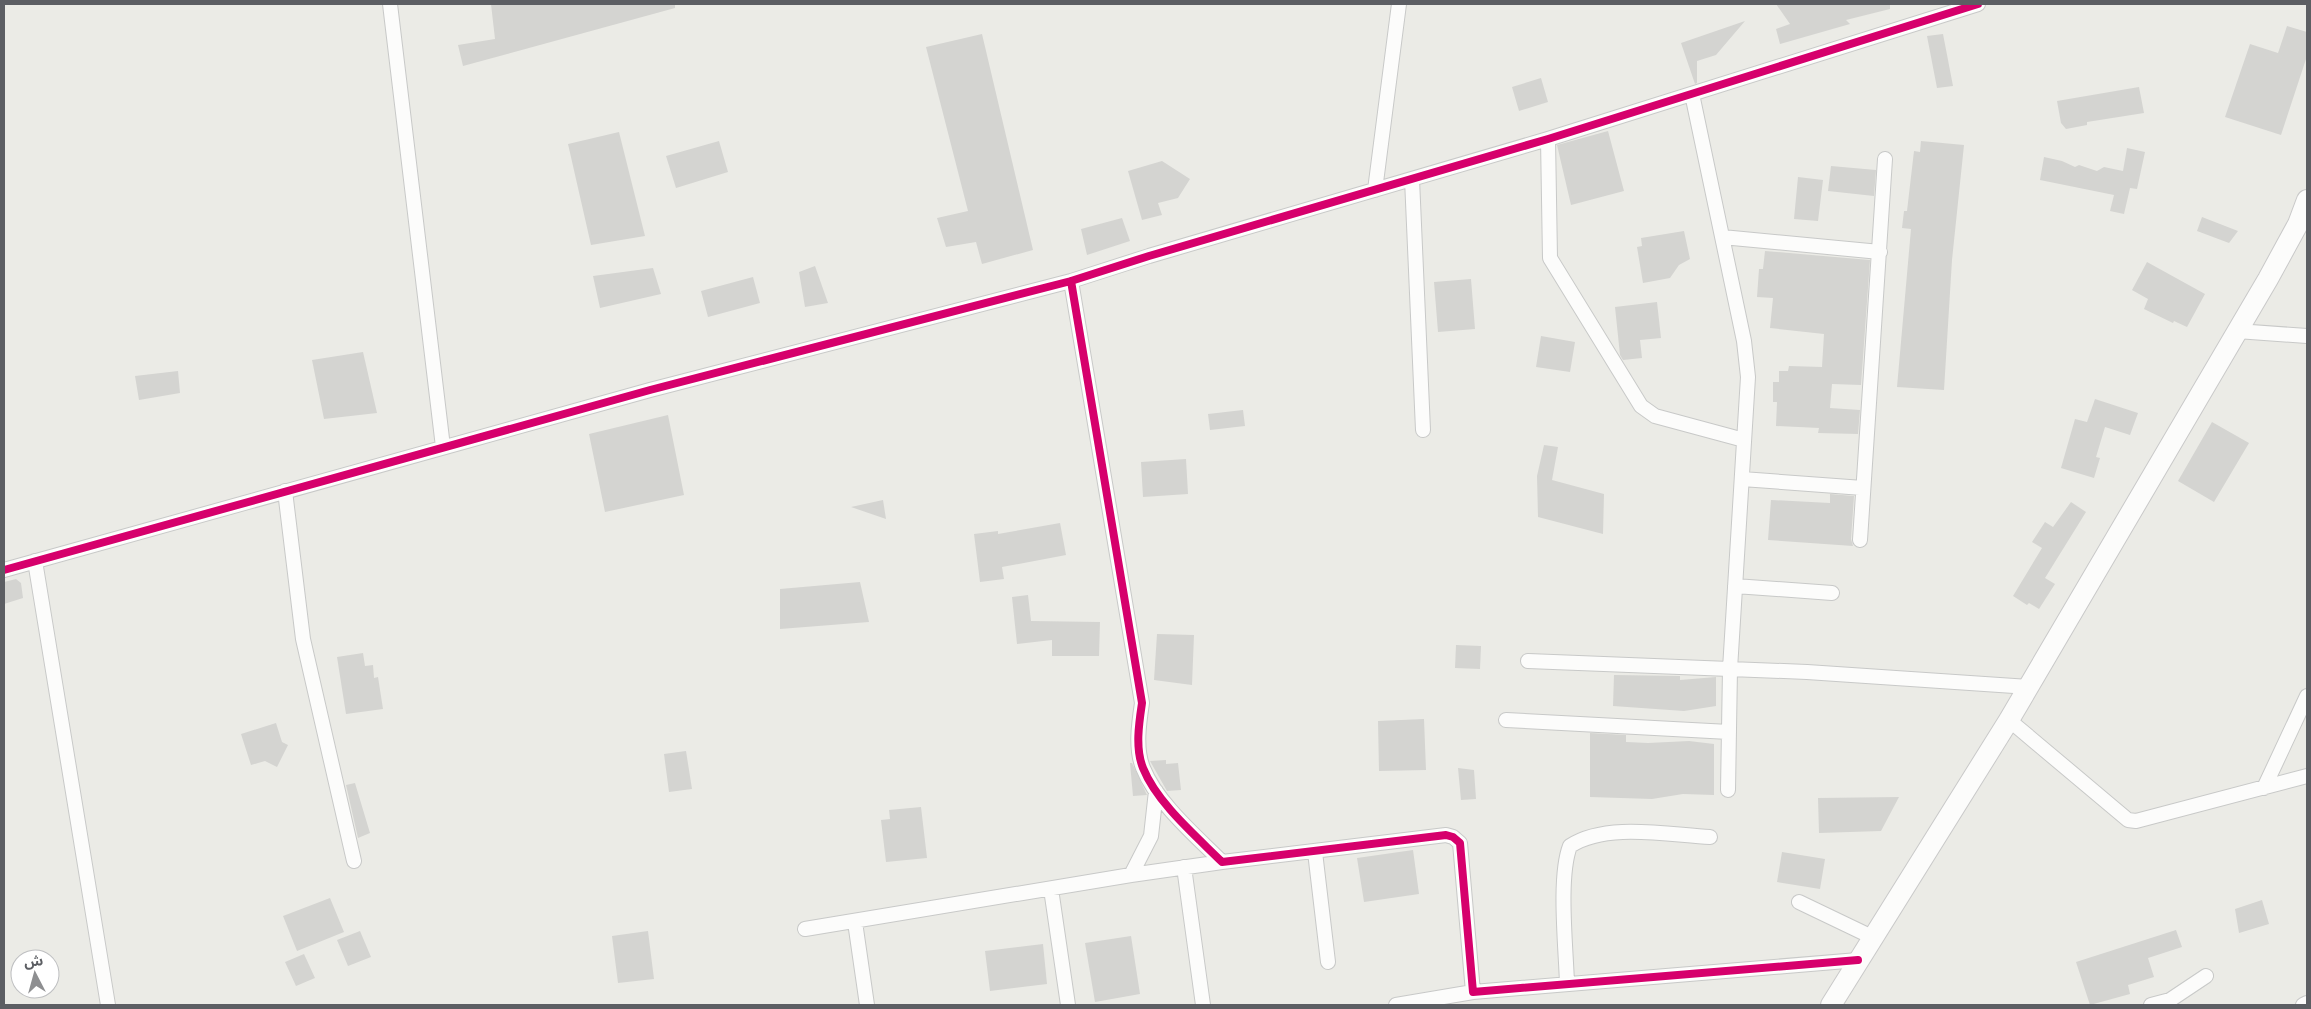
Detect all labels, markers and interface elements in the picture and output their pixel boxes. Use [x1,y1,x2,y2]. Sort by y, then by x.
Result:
north arrow [10,949,60,999]
text: ش [23,951,44,971]

